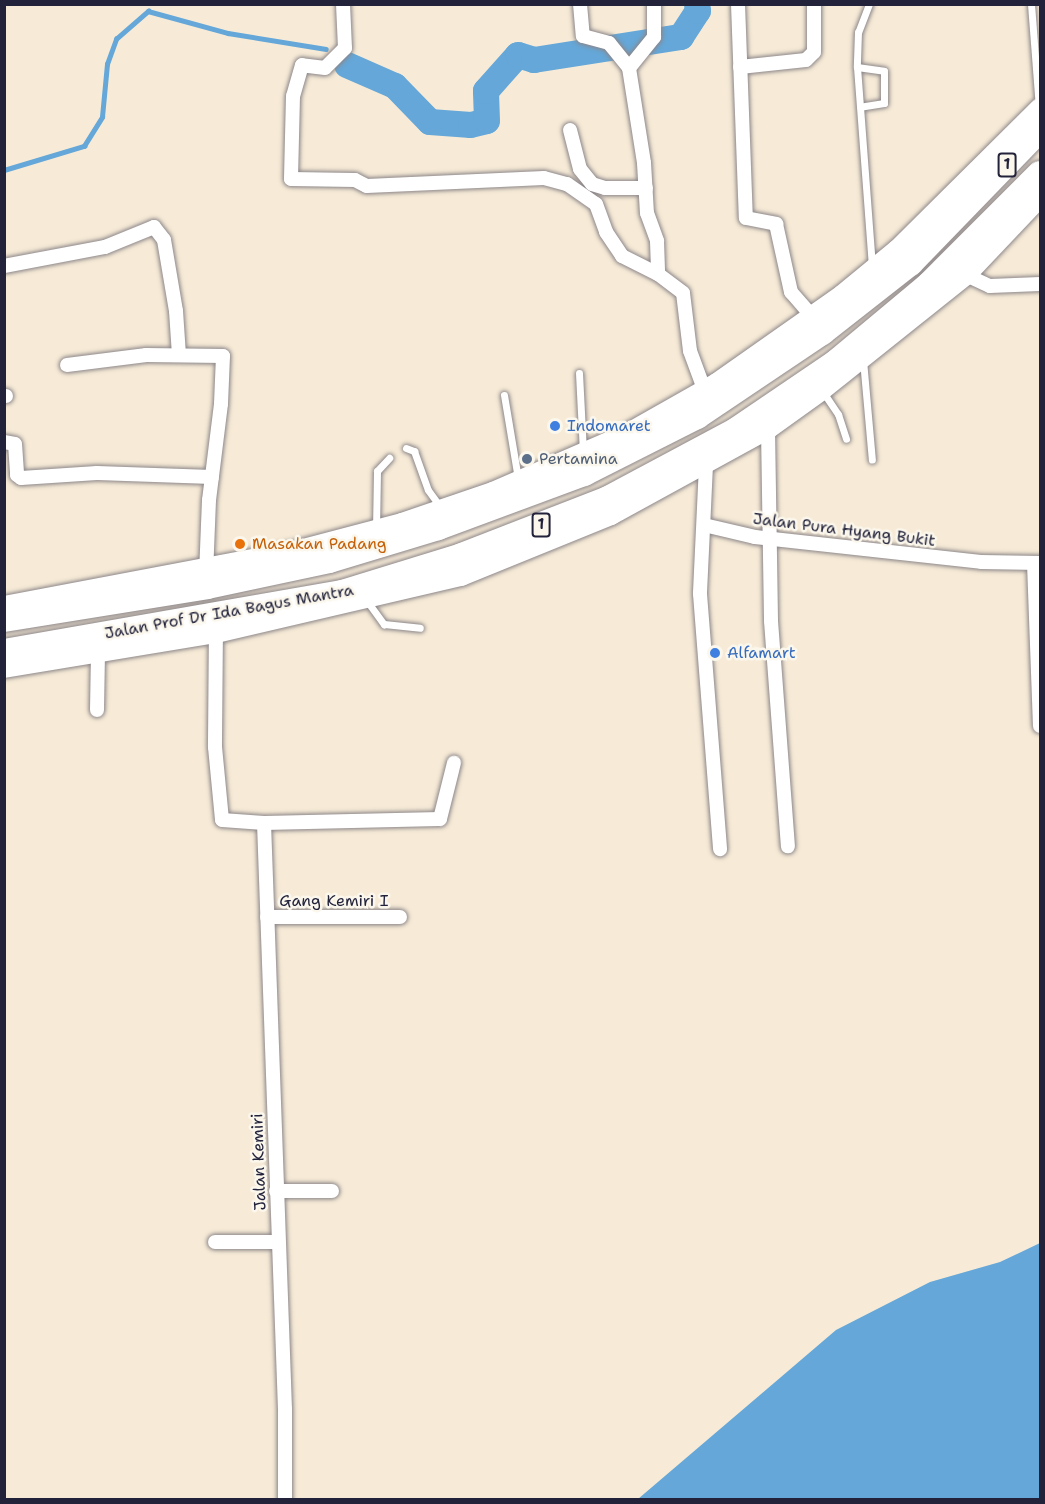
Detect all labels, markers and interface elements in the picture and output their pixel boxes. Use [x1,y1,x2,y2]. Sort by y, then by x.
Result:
road number: 1 [996,153,1018,177]
place label: Indomaret [567,416,651,436]
marker: Indomaret [548,419,562,433]
place label: Pertamina [539,449,618,469]
marker: Pertamina [520,452,534,466]
street label: Jalan Pura Hyang Bukit [752,509,936,551]
road number: 1 [530,513,552,537]
place label: Masakan Padang [252,534,387,554]
marker: Masakan Padang [233,537,247,551]
street label: Jalan Prof Dr Ida Bagus Mantra [103,581,355,643]
place label: Alfamart [727,643,796,663]
marker: Alfamart [708,646,722,660]
street label: Gang Kemiri I [279,891,389,911]
street label: Jalan Kemiri [248,1113,270,1211]

